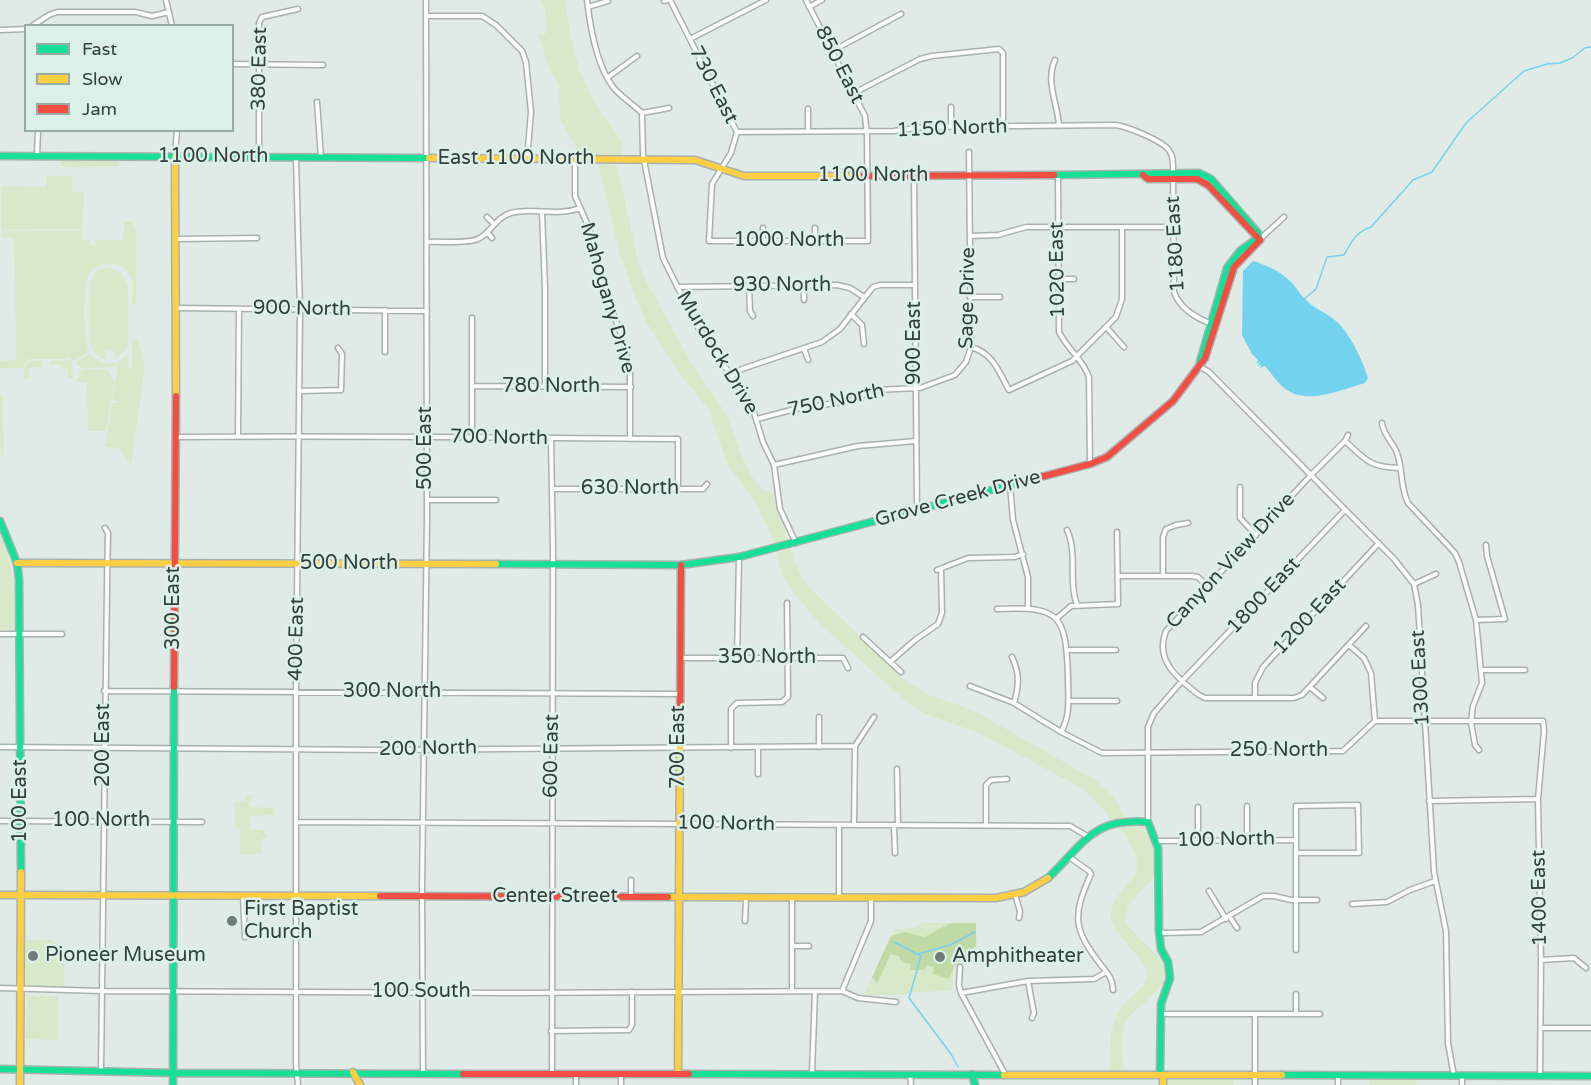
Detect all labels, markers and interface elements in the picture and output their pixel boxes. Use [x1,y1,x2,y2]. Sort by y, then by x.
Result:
street label: 850 East [809,22,869,108]
legend [24,24,234,132]
street label: 380 East [247,27,273,111]
text: Fast [82,38,117,60]
street label: 730 East [683,42,743,128]
text: Slow [82,68,123,90]
text: Jam [82,98,117,120]
street label: 1150 North [896,115,1008,143]
street label: 1100 North [158,145,268,169]
street label: East 1100 North [437,147,595,171]
street label: 1100 North [818,164,928,188]
street label: 1180 East [1161,195,1191,293]
street label: Mahogany Drive [574,220,640,376]
street label: 1020 East [1045,222,1071,318]
street label: 1000 North [734,229,844,253]
street label: Sage Drive [955,247,981,349]
street label: 930 North [733,274,831,298]
street label: Murdock Drive [671,287,763,419]
street label: 900 North [253,296,351,322]
street label: 900 East [903,301,927,385]
street label: 780 North [502,375,600,399]
street label: 750 North [785,379,887,423]
street label: 500 East [414,406,438,490]
street label: 700 North [450,425,548,451]
street label: Grove Creek Drive [872,465,1044,533]
street label: 630 North [581,477,679,501]
street label: Canyon View Drive [1162,488,1300,634]
street label: 500 North [300,552,398,576]
street label: 1800 East [1222,553,1306,639]
street label: 300 East [162,566,186,650]
street label: 1200 East [1268,574,1352,660]
street label: 400 East [284,597,310,681]
street label: 1300 East [1406,629,1436,727]
street label: 350 North [718,646,816,670]
street label: 300 North [343,680,441,704]
street label: 200 East [92,703,116,787]
street label: 700 East [667,705,691,789]
street label: 600 East [539,714,565,798]
street label: 200 North [379,736,477,762]
street label: 250 North [1230,739,1328,763]
street label: 100 East [9,759,33,843]
street label: 100 North [52,809,150,833]
street label: 100 North [677,811,775,837]
street label: 100 North [1177,827,1275,853]
street label: 1400 East [1527,850,1553,946]
street label: Center Street [492,885,618,909]
place label: First Baptist Church [244,898,358,945]
marker: First Baptist Church [225,914,239,928]
place label: Pioneer Museum [45,944,206,968]
place label: Amphitheater [952,945,1084,969]
marker: Pioneer Museum [26,949,40,963]
marker: Amphitheater [933,950,947,964]
street label: 100 South [371,980,471,1004]

